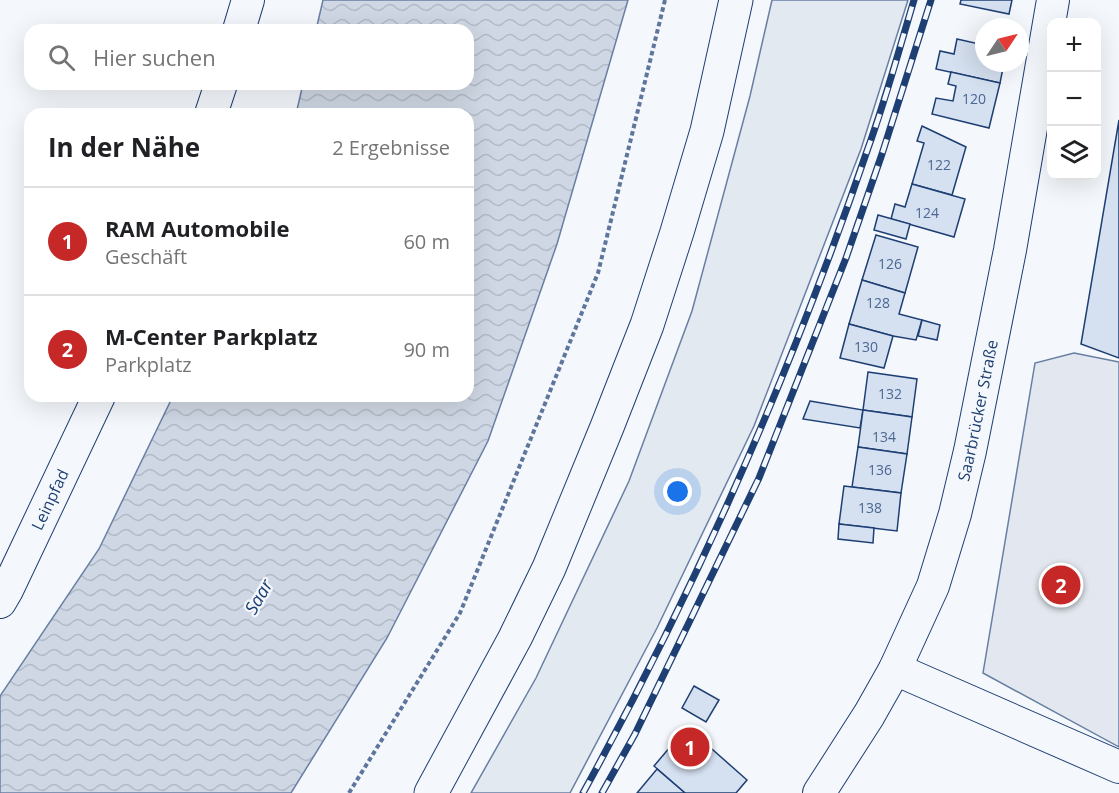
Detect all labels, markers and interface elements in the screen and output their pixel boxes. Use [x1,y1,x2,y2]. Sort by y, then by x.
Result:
north arrow [975,18,1029,72]
map controls [1047,18,1101,180]
button: + [1047,18,1101,72]
search box [24,24,474,90]
icon: search [45,41,78,74]
text: Hier suchen [93,42,216,72]
button: − [1047,72,1101,126]
house number: 120 [962,89,986,108]
button: layers [1047,126,1101,180]
text: In der Nähe [48,129,200,165]
text: 2 Ergebnisse [332,134,450,161]
house number: 122 [927,155,951,174]
house number: 124 [915,203,939,222]
text: RAM Automobile [105,213,290,243]
text: 1 [62,228,73,255]
text: 60 m [403,228,450,255]
text: Geschäft [105,243,187,270]
house number: 126 [878,254,902,273]
house number: 128 [866,293,890,312]
text: M-Center Parkplatz [105,321,318,351]
text: 2 [62,336,73,363]
text: 90 m [403,336,450,363]
house number: 130 [854,337,878,356]
street label: Saarbrücker Straße [952,338,1003,483]
text: Parkplatz [105,351,192,378]
house number: 132 [878,384,902,403]
house number: 134 [872,427,896,446]
house number: 136 [868,460,892,479]
street label: Leinpfad [26,465,74,534]
your location [663,477,692,506]
house number: 138 [858,498,882,517]
pin: 2 [1042,562,1080,608]
water label: Saar [239,574,278,618]
pin: 1 [670,724,710,770]

